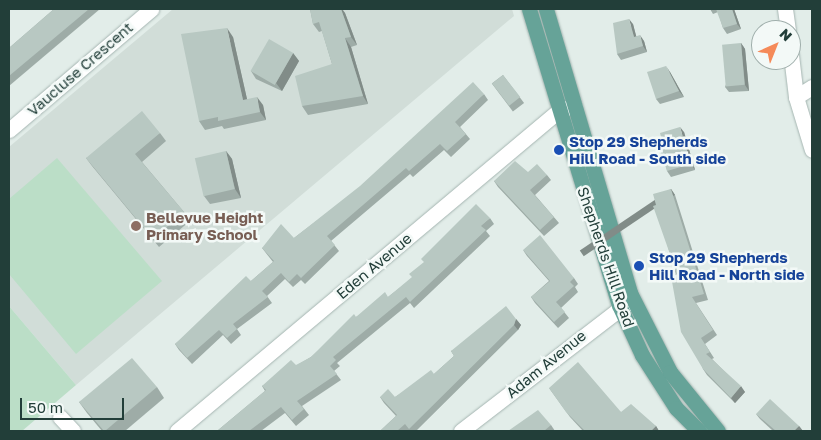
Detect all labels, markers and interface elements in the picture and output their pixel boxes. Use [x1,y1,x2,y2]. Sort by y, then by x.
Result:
street label: Vaucluse Crescent [24,18,136,120]
north arrow [751,20,801,70]
text: N [776,25,796,44]
place label: Stop 29 Shepherds Hill Road - South side [569,132,726,167]
marker: Stop 29 Shepherds Hill Road - South side [553,144,565,156]
street label: Shepherds Hill Road [574,185,638,329]
place label: Bellevue Height Primary School [146,208,263,243]
marker: Bellevue Height Primary School [130,220,142,232]
street label: Eden Avenue [333,229,415,303]
place label: Stop 29 Shepherds Hill Road - North side [649,248,805,283]
marker: Stop 29 Shepherds Hill Road - North side [633,260,645,272]
street label: Adam Avenue [502,326,590,402]
scale bar [22,388,126,420]
text: 50 m [28,398,63,416]

